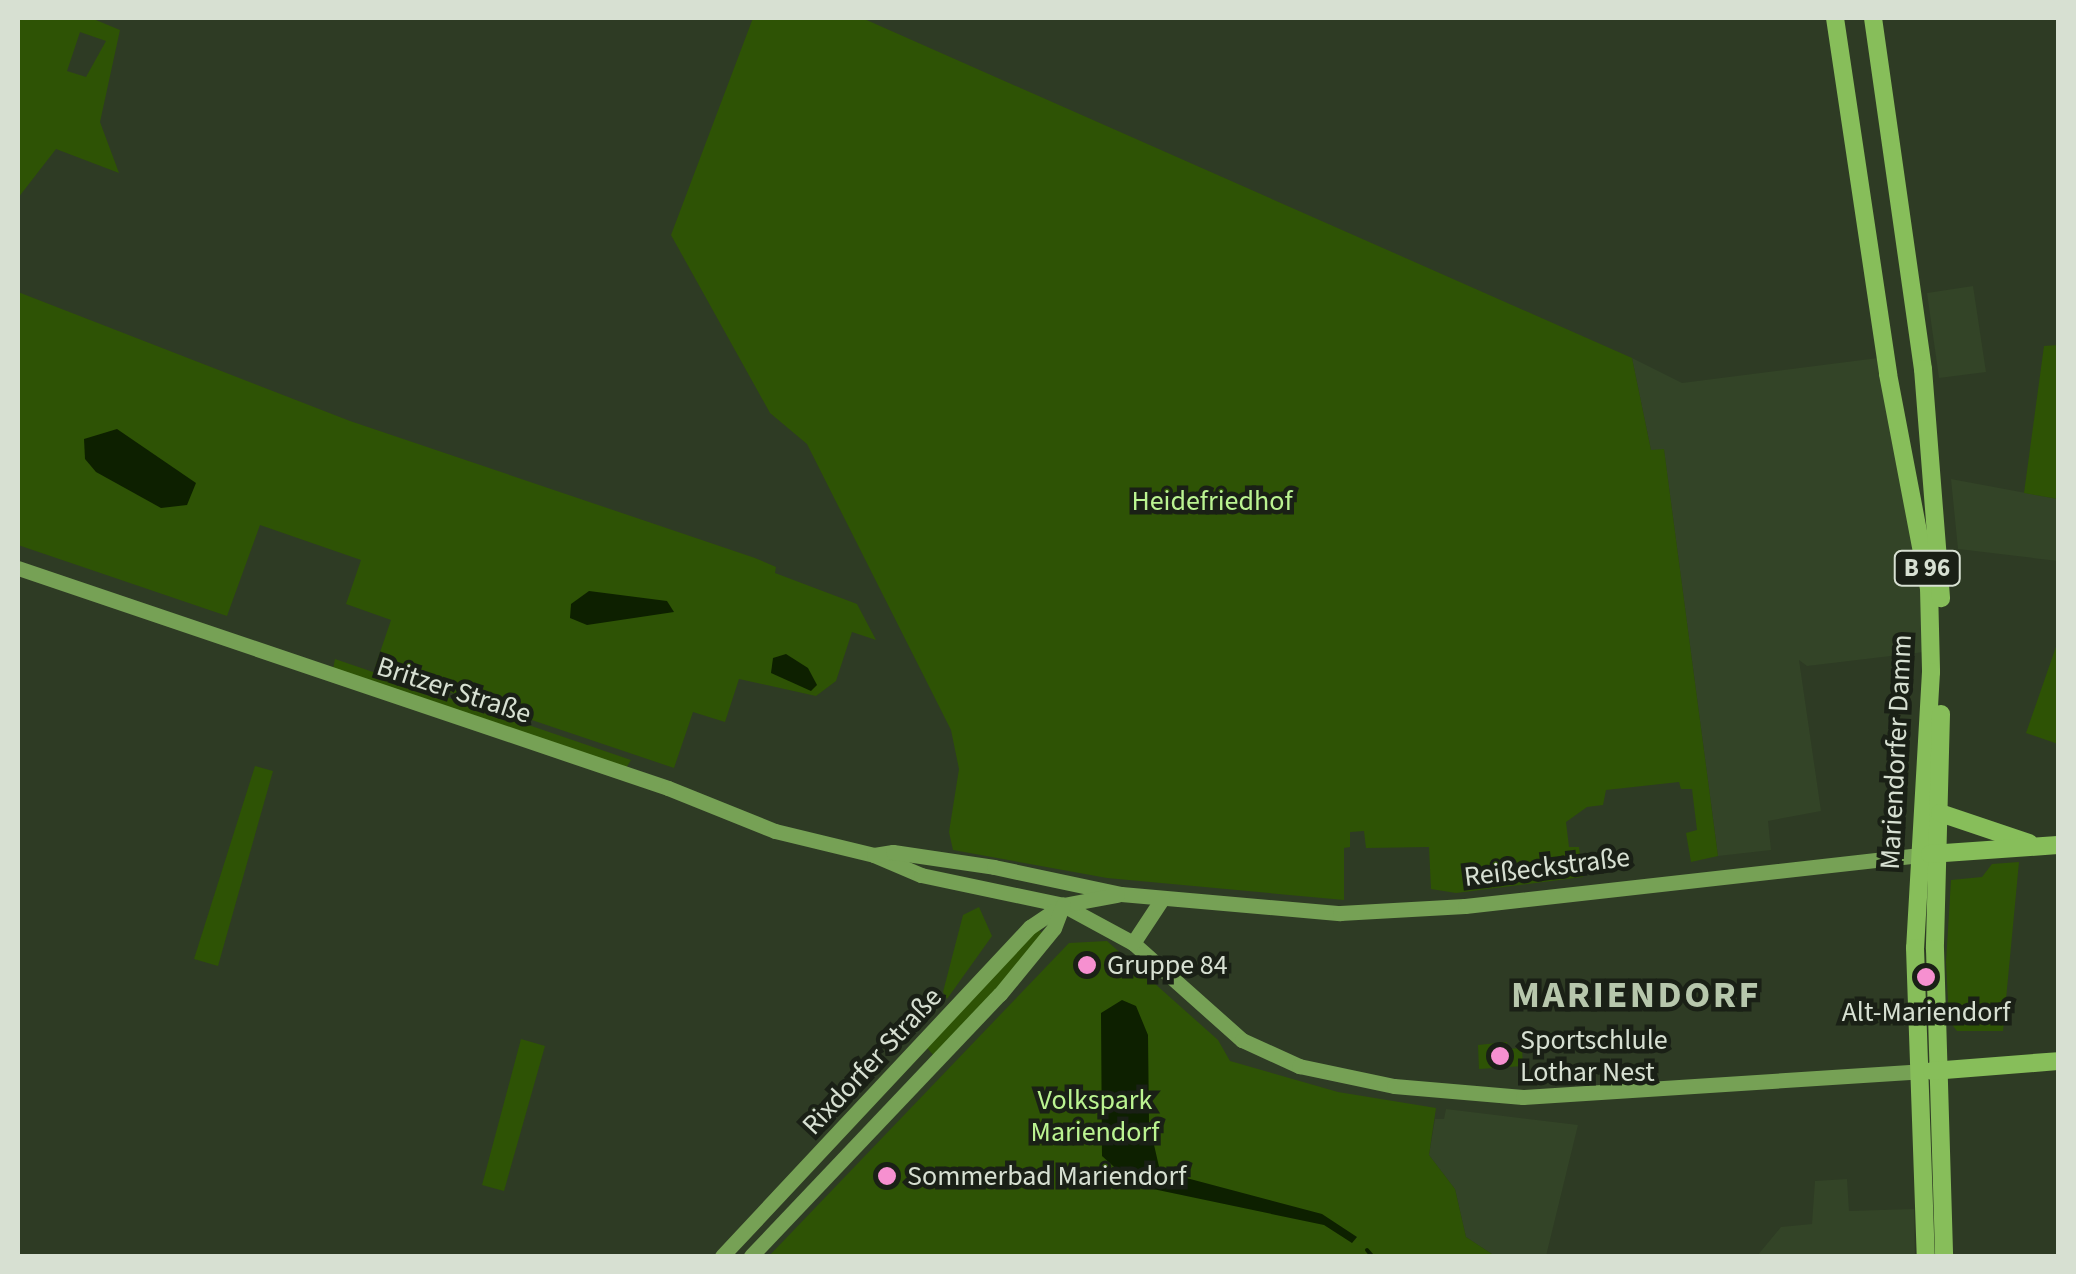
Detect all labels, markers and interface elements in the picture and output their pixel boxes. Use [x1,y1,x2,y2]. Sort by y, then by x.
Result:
park label: Heidefriedhof [1131,484,1293,518]
road number: B 96 [1892,548,1962,588]
street label: Mariendorfer Damm [1873,634,1919,870]
street label: Britzer Straße [373,649,535,731]
street label: Reißeckstraße [1462,840,1632,894]
place label: Gruppe 84 [1107,948,1228,982]
marker: Gruppe 84 [1076,954,1098,976]
marker: Alt-Mariendorf [1913,964,1939,990]
district label: MARIENDORF [1511,973,1761,1019]
street label: Rixdorfer Straße [795,980,949,1142]
place label: Alt-Mariendorf [1842,995,2010,1029]
place label: Sportschlule Lothar Nest [1520,1023,1668,1089]
marker: Sportschlule Lothar Nest [1489,1045,1511,1067]
park label: Volkspark Mariendorf [1031,1083,1159,1149]
place label: Sommerbad Mariendorf [907,1159,1186,1193]
marker: Sommerbad Mariendorf [876,1165,898,1187]

